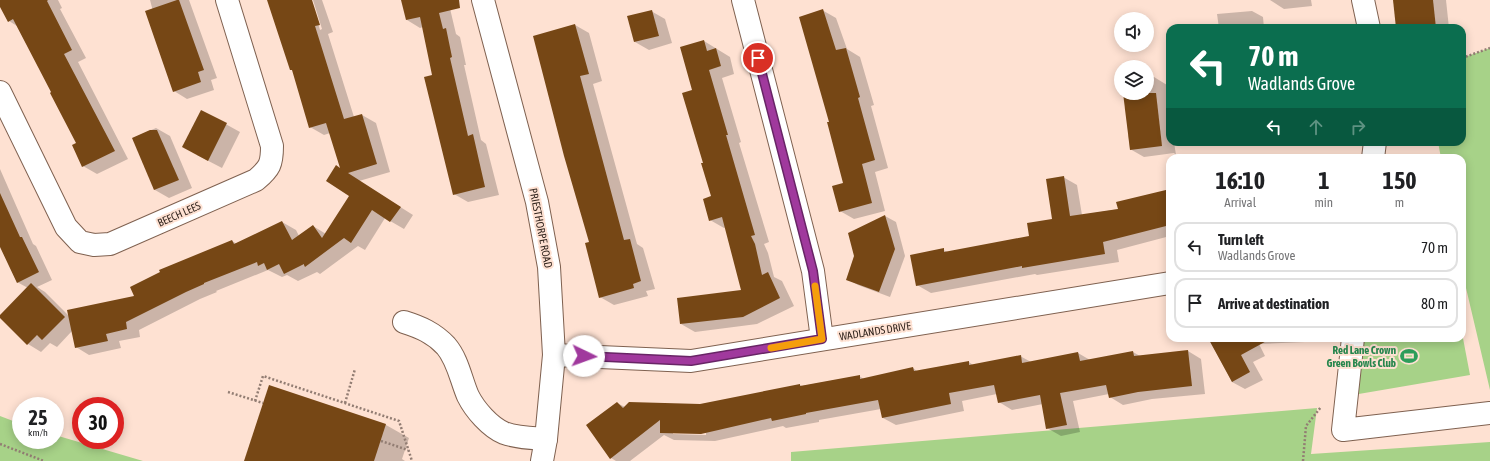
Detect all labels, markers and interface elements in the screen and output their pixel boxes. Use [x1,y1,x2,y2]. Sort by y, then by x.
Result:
map controls [1114,12,1154,100]
button: sound [1114,12,1154,52]
icon: left [1182,40,1234,92]
text: 70 m [1248,40,1298,72]
pin [741,41,775,75]
icon: arrive [747,47,769,69]
button: layers [1114,60,1154,100]
text: Wadlands Grove [1248,73,1355,94]
icon: left [1263,116,1285,138]
icon: ahead [1305,116,1327,138]
icon: right [1347,116,1369,138]
text: 16:10 [1216,167,1265,194]
text: 1 [1318,167,1329,194]
text: 150 [1383,167,1416,194]
street label: PRIESTHORPE ROAD [527,187,555,269]
text: Arrival [1224,195,1256,210]
text: min [1314,195,1333,210]
text: m [1395,195,1404,210]
street label: BEECH LEES [156,199,203,229]
text: Turn left [1218,231,1264,248]
icon: left [1184,236,1206,258]
text: 70 m [1421,239,1448,256]
text: Wadlands Grove [1218,248,1295,263]
icon: arrive [1184,292,1206,314]
text: Arrive at destination [1218,295,1329,312]
text: 80 m [1421,295,1448,312]
street label: WADLANDS DRIVE [838,319,912,343]
position arrow [563,335,605,377]
place label: Red Lane Crown Green Bowls Club [1327,344,1396,369]
sports icon: Red Lane Crown Green Bowls Club [1399,346,1419,366]
speed limit sign: 30 [72,397,124,449]
text: 25 [29,406,47,429]
text: km/h [28,427,48,438]

